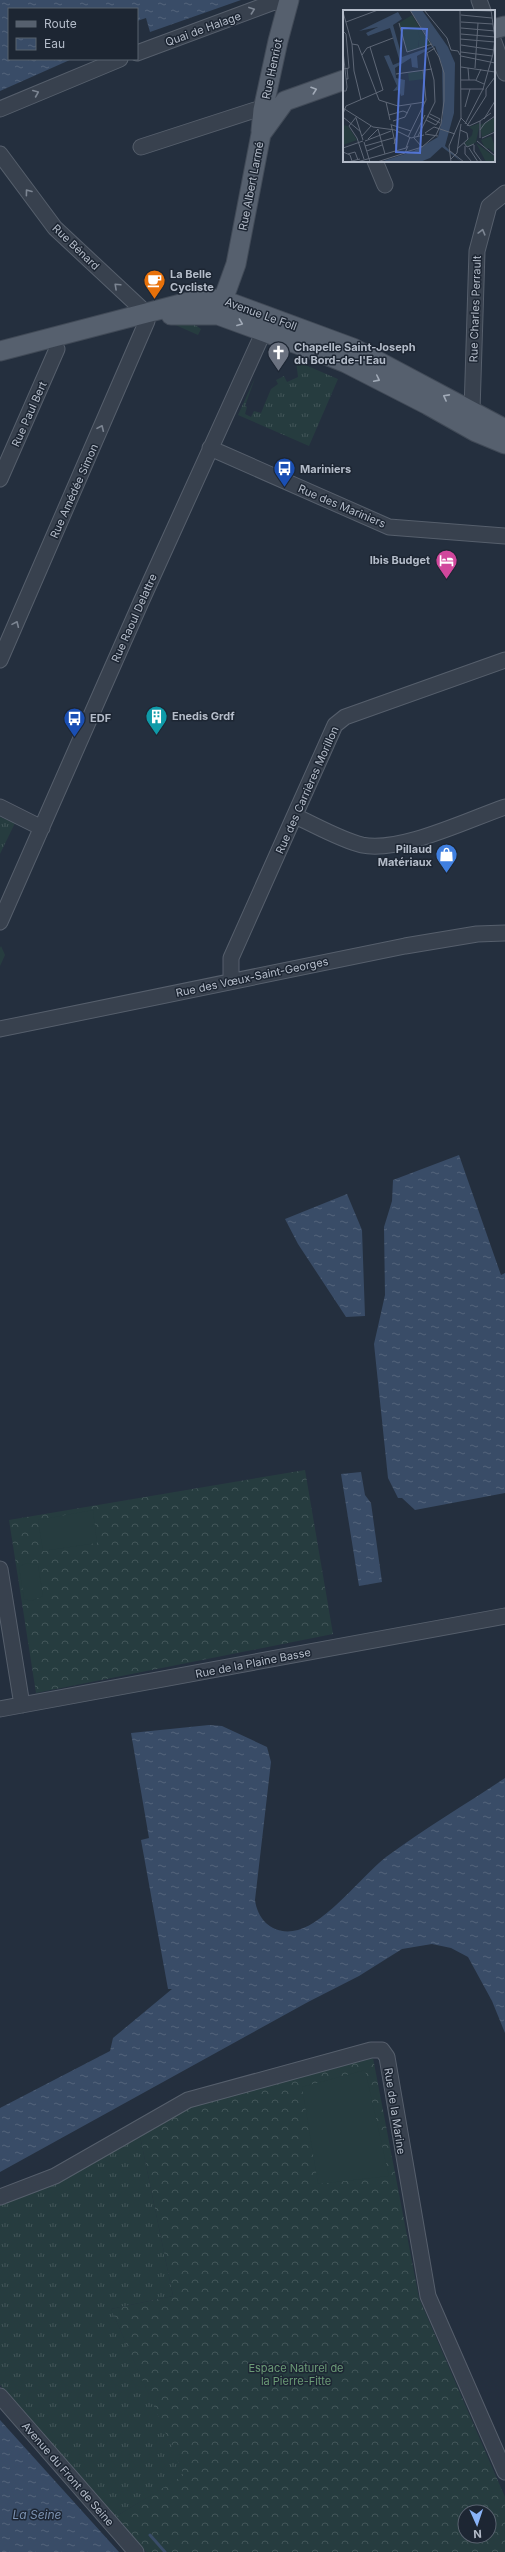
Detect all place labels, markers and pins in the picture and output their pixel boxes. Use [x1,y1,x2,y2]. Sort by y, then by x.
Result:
cafe icon: La Belle Cycliste [142,267,168,300]
place label: La Belle Cycliste [170,267,214,294]
church icon: Chapelle Saint-Joseph du Bord-de-l'Eau [266,340,292,373]
place label: Chapelle Saint-Joseph du Bord-de-l'Eau [294,340,416,367]
bus stop icon: Mariniers [272,456,298,489]
place label: Mariniers [300,462,351,476]
hotel icon: Ibis Budget [433,547,459,580]
place label: Ibis Budget [370,553,430,567]
building icon: Enedis Grdf [144,703,170,736]
bus stop icon: EDF [61,705,87,738]
place label: Enedis Grdf [172,709,235,723]
place label: EDF [90,711,111,725]
place label: Pillaud Matériaux [378,842,433,869]
shop icon: Pillaud Matériaux [434,842,460,875]

